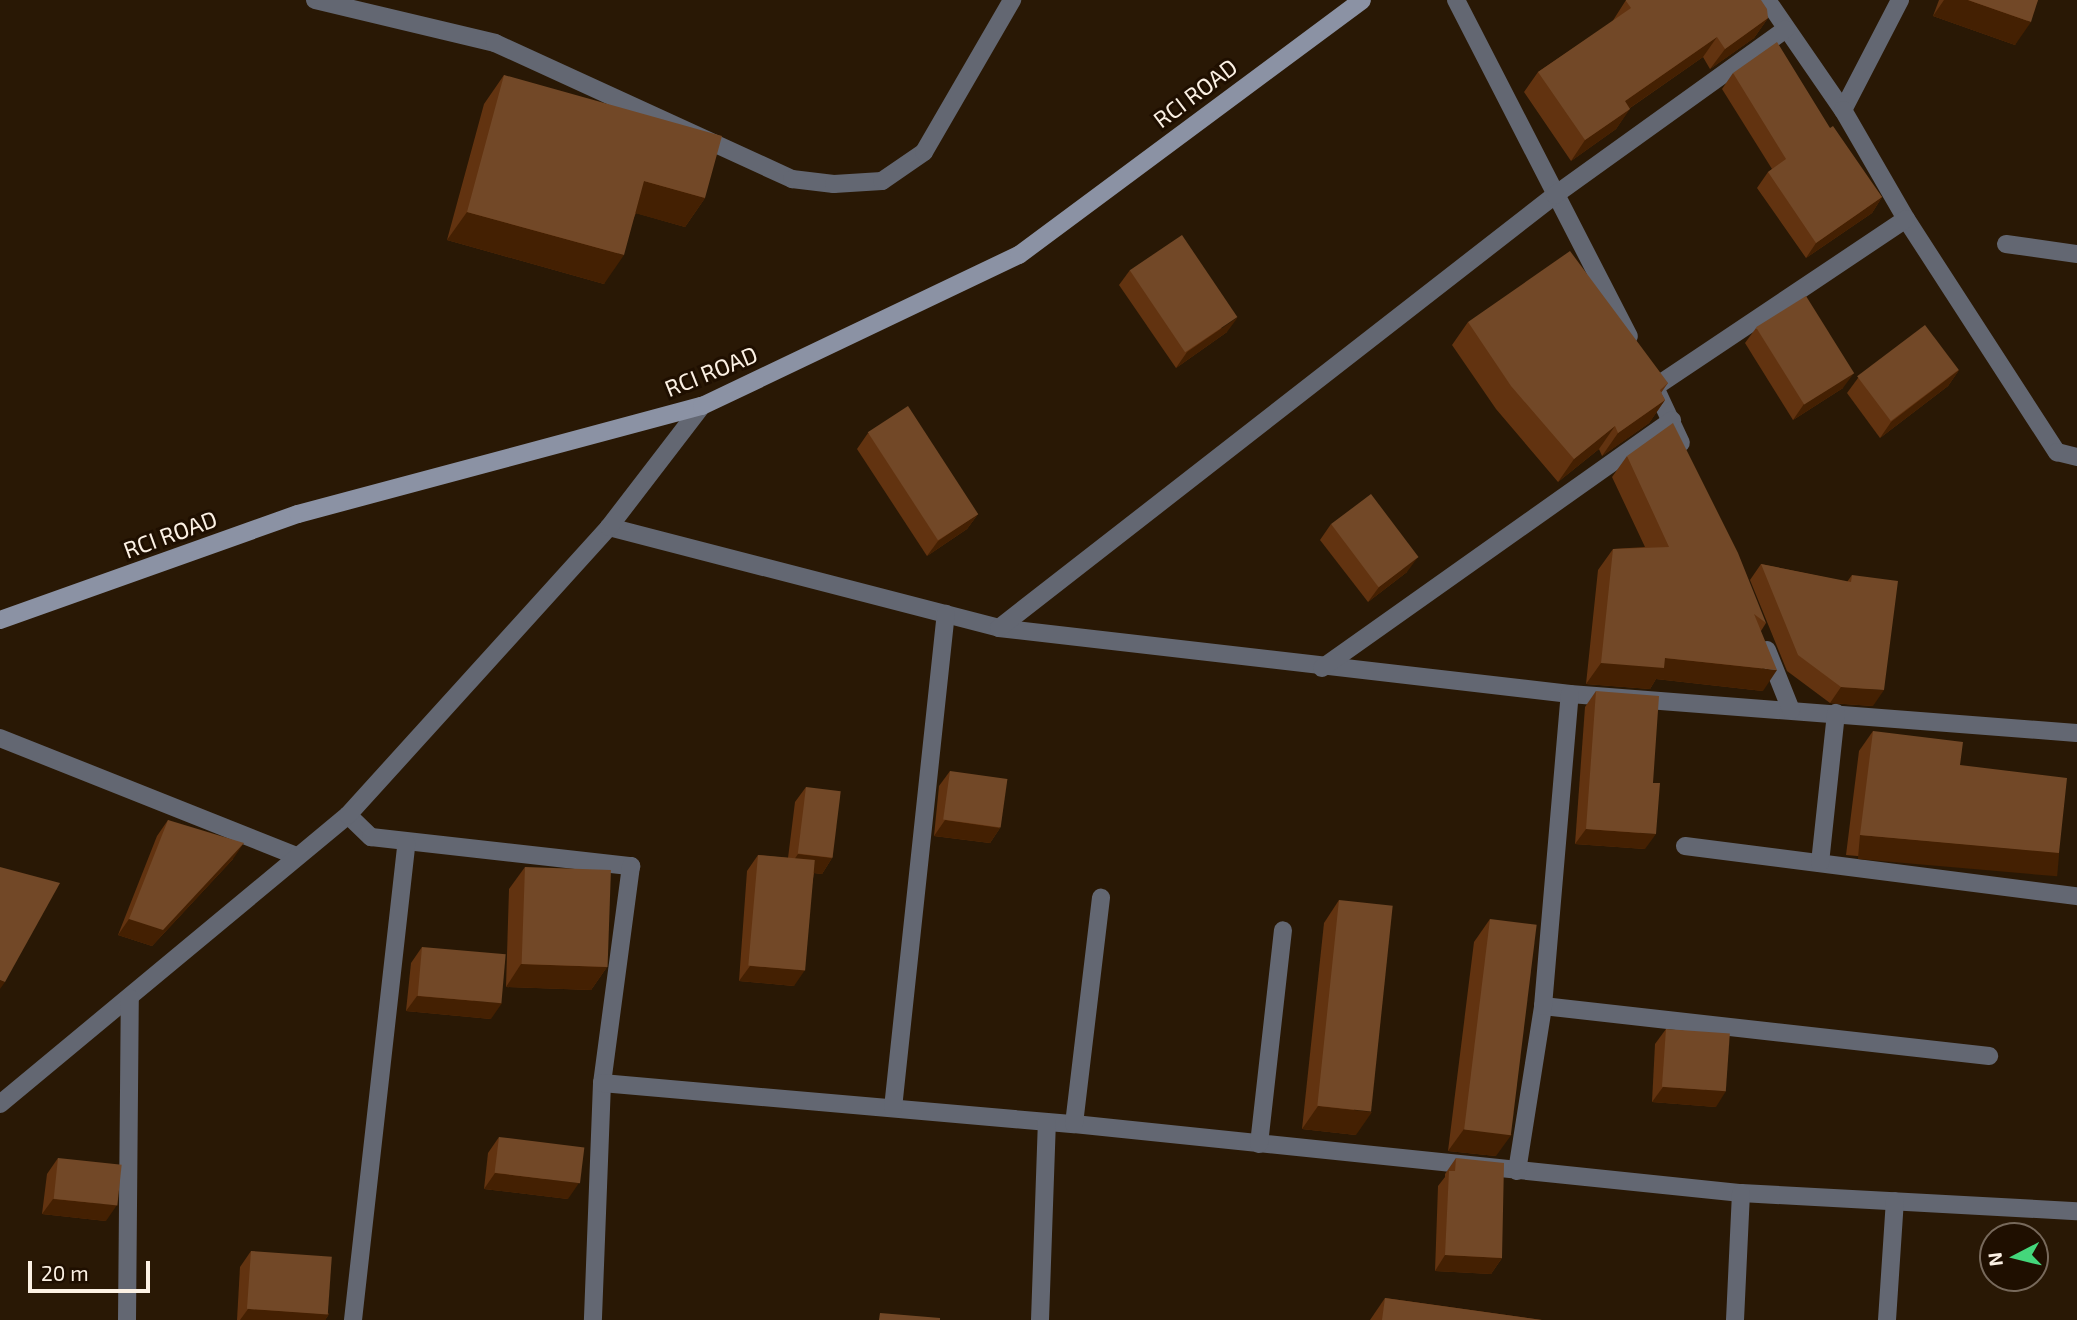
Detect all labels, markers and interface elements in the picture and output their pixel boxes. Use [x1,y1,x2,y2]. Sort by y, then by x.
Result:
street label: RCI ROAD [1148,53,1242,133]
street label: RCI ROAD [661,340,761,402]
street label: RCI ROAD [119,504,221,564]
north arrow [1979,1222,2049,1292]
scale bar [32,1246,154,1290]
text: N [1982,1251,2007,1268]
text: 20 m [41,1260,89,1285]

